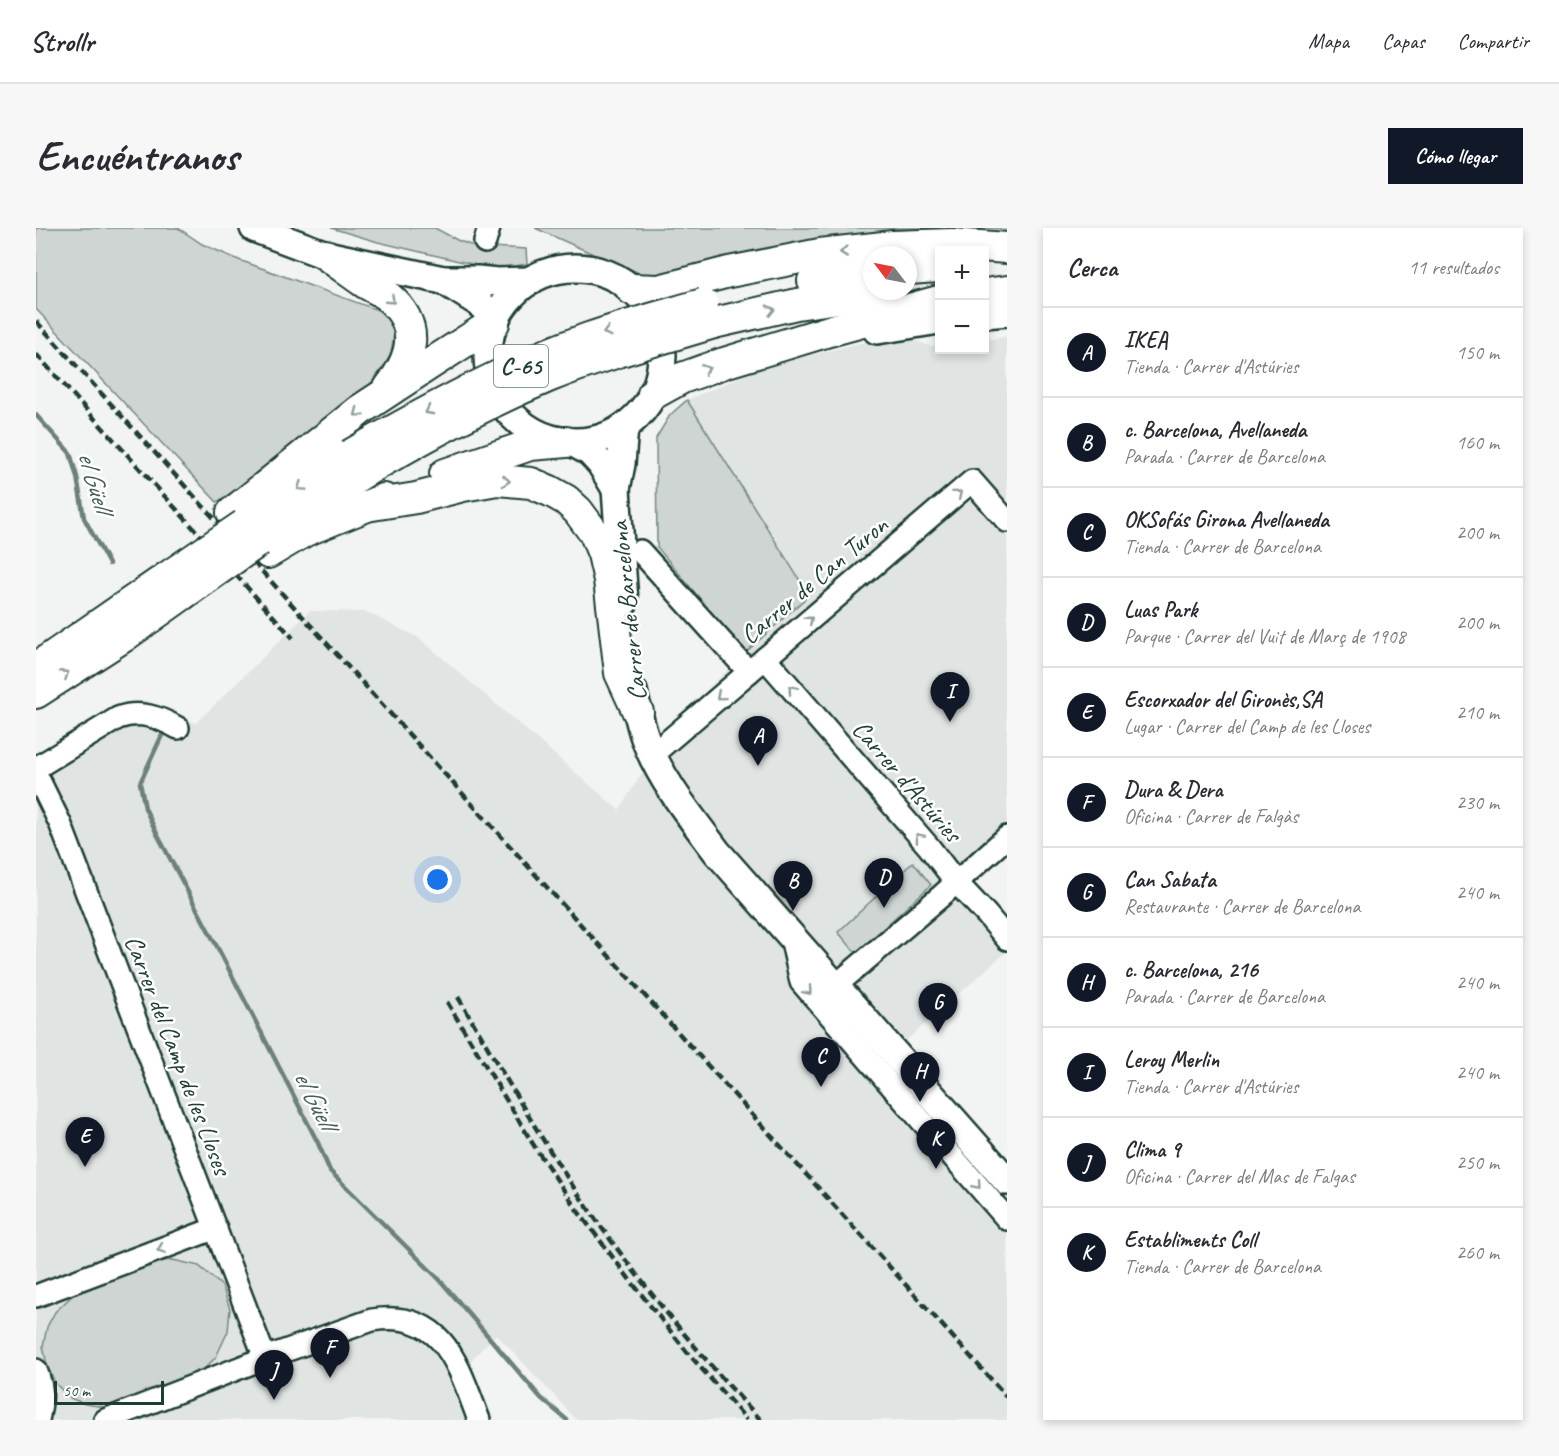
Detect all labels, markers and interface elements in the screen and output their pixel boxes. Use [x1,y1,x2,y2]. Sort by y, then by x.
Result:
text: Strollr [30,24,94,59]
text: Mapa [1308,28,1349,54]
text: Capas [1382,28,1425,54]
text: Compartir [1458,28,1529,54]
button: Cómo llegar [1388,128,1523,184]
text: Encuéntranos [36,130,238,183]
one-way arrow [839,245,849,257]
north arrow [863,246,917,300]
map controls [935,246,989,354]
button: + [935,246,989,300]
text: Cerca [1067,251,1117,284]
text: 11 resultados [1408,255,1499,280]
one-way arrow [385,293,395,304]
button: − [935,300,989,354]
one-way arrow [766,304,776,317]
one-way arrow [602,325,612,338]
text: IKEA [1124,326,1167,354]
text: A [1081,340,1092,365]
text: 150 m [1456,340,1499,365]
road number: C-65 [494,345,548,387]
text: Tienda · Carrer d'Astúries [1124,354,1298,379]
one-way arrow [700,364,711,377]
one-way arrow [424,404,435,415]
one-way arrow [353,405,364,416]
text: c. Barcelona, Avellaneda [1124,416,1306,444]
text: B [1081,430,1092,455]
text: 160 m [1456,430,1499,455]
text: Parada · Carrer de Barcelona [1124,444,1325,469]
water label: el Güell [70,447,123,523]
one-way arrow [502,474,511,487]
one-way arrow [297,480,308,491]
one-way arrow [951,490,962,501]
text: OKSofás Girona Avellaneda [1124,506,1329,534]
street label: Carrer de Can Turon [734,508,895,651]
street label: Carrer de Barcelona [602,518,654,702]
text: C [1082,520,1091,545]
text: 200 m [1456,520,1499,545]
text: Tienda · Carrer de Barcelona [1124,534,1321,559]
text: Luas Park [1124,596,1197,624]
text: D [1081,610,1092,635]
text: 200 m [1456,610,1499,635]
one-way arrow [802,616,813,627]
text: Parque · Carrer del Vuit de Març de 1908 [1124,624,1405,649]
one-way arrow [59,670,69,682]
pin: I [930,672,970,722]
one-way arrow [788,685,799,696]
text: Escorxador del Gironès,SA [1124,686,1322,714]
one-way arrow [716,689,727,700]
text: E [1081,700,1092,725]
text: 210 m [1456,700,1499,725]
street label: Carrer d'Astúries [845,713,970,851]
text: Lugar · Carrer del Camp de les Lloses [1124,714,1370,739]
pin: A [738,716,778,766]
text: Dura & Dera [1124,776,1222,804]
text: F [1082,790,1091,815]
text: 230 m [1456,790,1499,815]
text: Oficina · Carrer de Falgàs [1124,804,1298,829]
one-way arrow [916,833,927,844]
pin: D [864,858,904,908]
pin: B [774,862,813,911]
your location [423,865,452,894]
text: Can Sabata [1124,866,1216,894]
text: G [1082,880,1091,905]
text: 240 m [1456,880,1499,905]
text: Restaurante · Carrer de Barcelona [1124,894,1360,919]
street label: Carrer del Camp de les Lloses [117,931,240,1181]
text: c. Barcelona, 216 [1124,956,1258,984]
text: H [1081,970,1092,995]
text: 240 m [1456,970,1499,995]
one-way arrow [801,984,812,994]
pin: G [918,984,958,1033]
text: Parada · Carrer de Barcelona [1124,984,1325,1009]
pin: C [802,1038,840,1087]
text: Leroy Merlin [1124,1046,1219,1074]
pin: H [900,1052,940,1102]
text: I [1082,1060,1091,1085]
text: 240 m [1456,1060,1499,1085]
water label: el Güell [286,1064,348,1142]
text: Tienda · Carrer d'Astúries [1124,1074,1298,1099]
pin: E [65,1118,104,1167]
pin: K [916,1120,956,1169]
text: Clima 9 [1124,1136,1180,1164]
text: J [1083,1150,1090,1175]
text: 250 m [1456,1150,1499,1175]
text: Oficina · Carrer del Mas de Falgas [1124,1164,1355,1189]
one-way arrow [970,1179,981,1189]
text: Establiments Coll [1124,1226,1256,1254]
text: K [1081,1240,1092,1265]
text: 260 m [1456,1240,1499,1265]
one-way arrow [156,1242,167,1254]
text: Tienda · Carrer de Barcelona [1124,1254,1321,1279]
pin: F [310,1328,350,1378]
pin: J [254,1350,294,1400]
scale bar [54,1378,164,1406]
text: 50 m [63,1381,90,1401]

